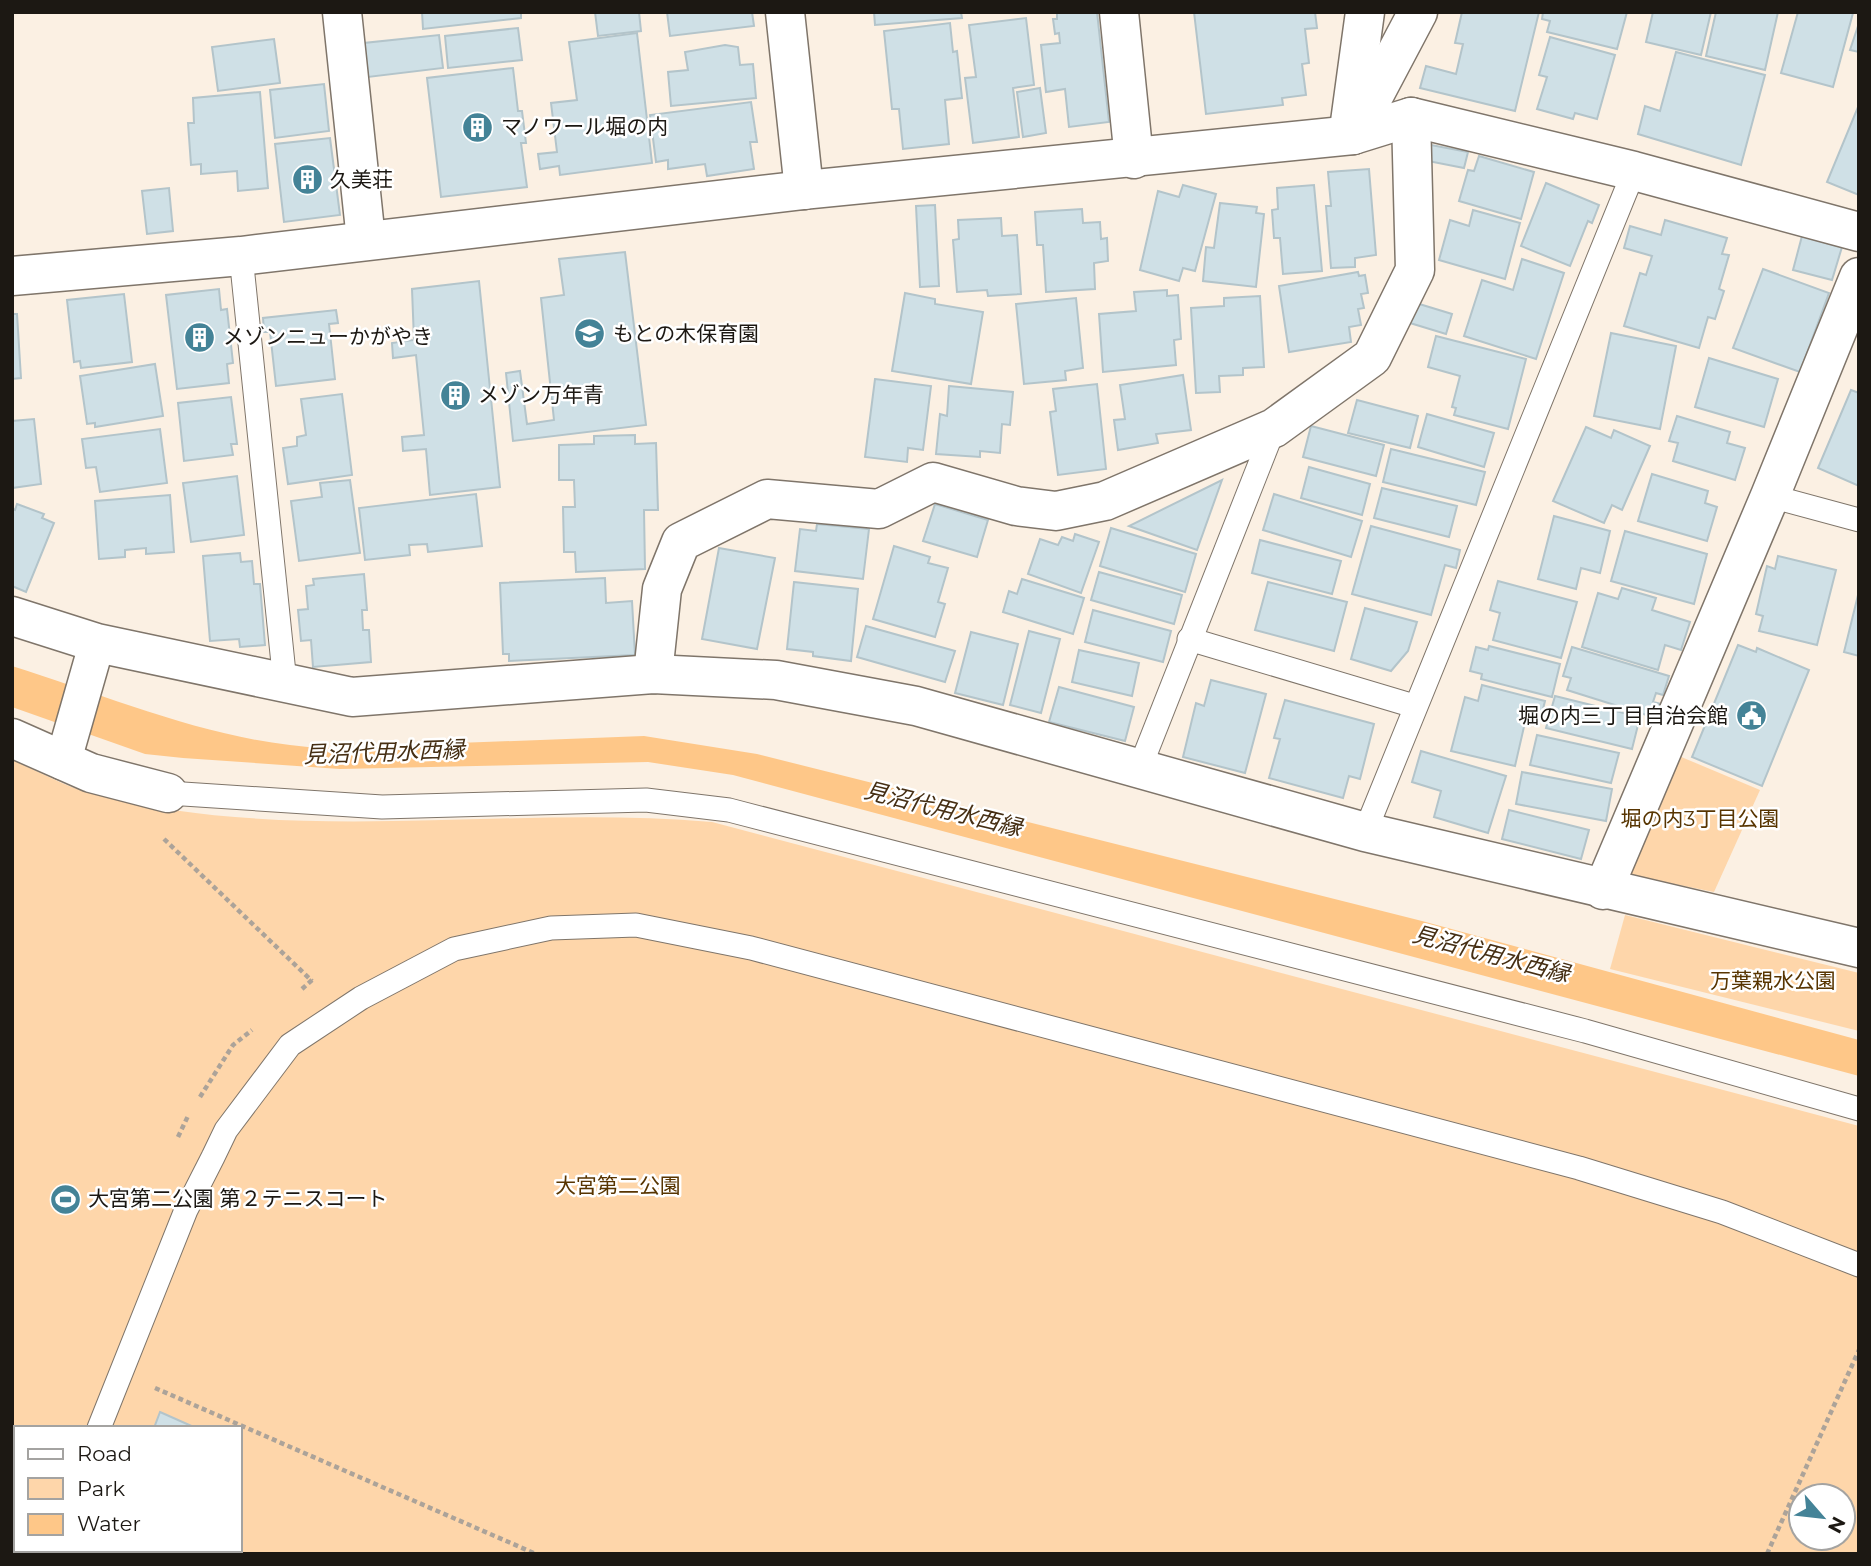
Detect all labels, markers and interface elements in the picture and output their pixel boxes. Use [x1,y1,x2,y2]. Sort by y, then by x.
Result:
building icon: マノワール堀の内 [461,110,495,144]
place label: マノワール堀の内 [501,114,668,139]
building icon: 久美荘 [290,163,324,197]
place label: 久美荘 [330,167,393,192]
school or university icon: もとの木保育園 [573,317,607,351]
building icon: メゾンニューかがやき [183,320,217,354]
place label: もとの木保育園 [613,321,759,346]
place label: メゾンニューかがやき [223,324,433,349]
building icon: メゾン万年青 [438,378,472,412]
place label: メゾン万年青 [478,382,604,407]
public building icon: 堀の内三丁目自治会館 [1734,699,1768,733]
place label: 堀の内三丁目自治会館 [1518,703,1728,728]
water label: 見沼代用水西縁 [303,735,468,769]
water label: 見沼代用水西縁 [862,776,1027,843]
park label: 堀の内3丁目公園 [1621,806,1779,831]
water label: 見沼代用水西縁 [1410,920,1575,989]
park label: 万葉親水公園 [1710,968,1836,993]
park label: 大宮第二公園 [555,1173,681,1198]
sports icon: 大宮第二公園 第２テニスコート [48,1182,82,1216]
place label: 大宮第二公園 第２テニスコート [88,1186,388,1211]
legend [14,1426,242,1552]
text: Road [77,1441,132,1466]
text: Park [77,1476,125,1501]
north arrow [1787,1482,1857,1552]
text: Water [77,1511,141,1536]
text: N [1823,1513,1850,1537]

